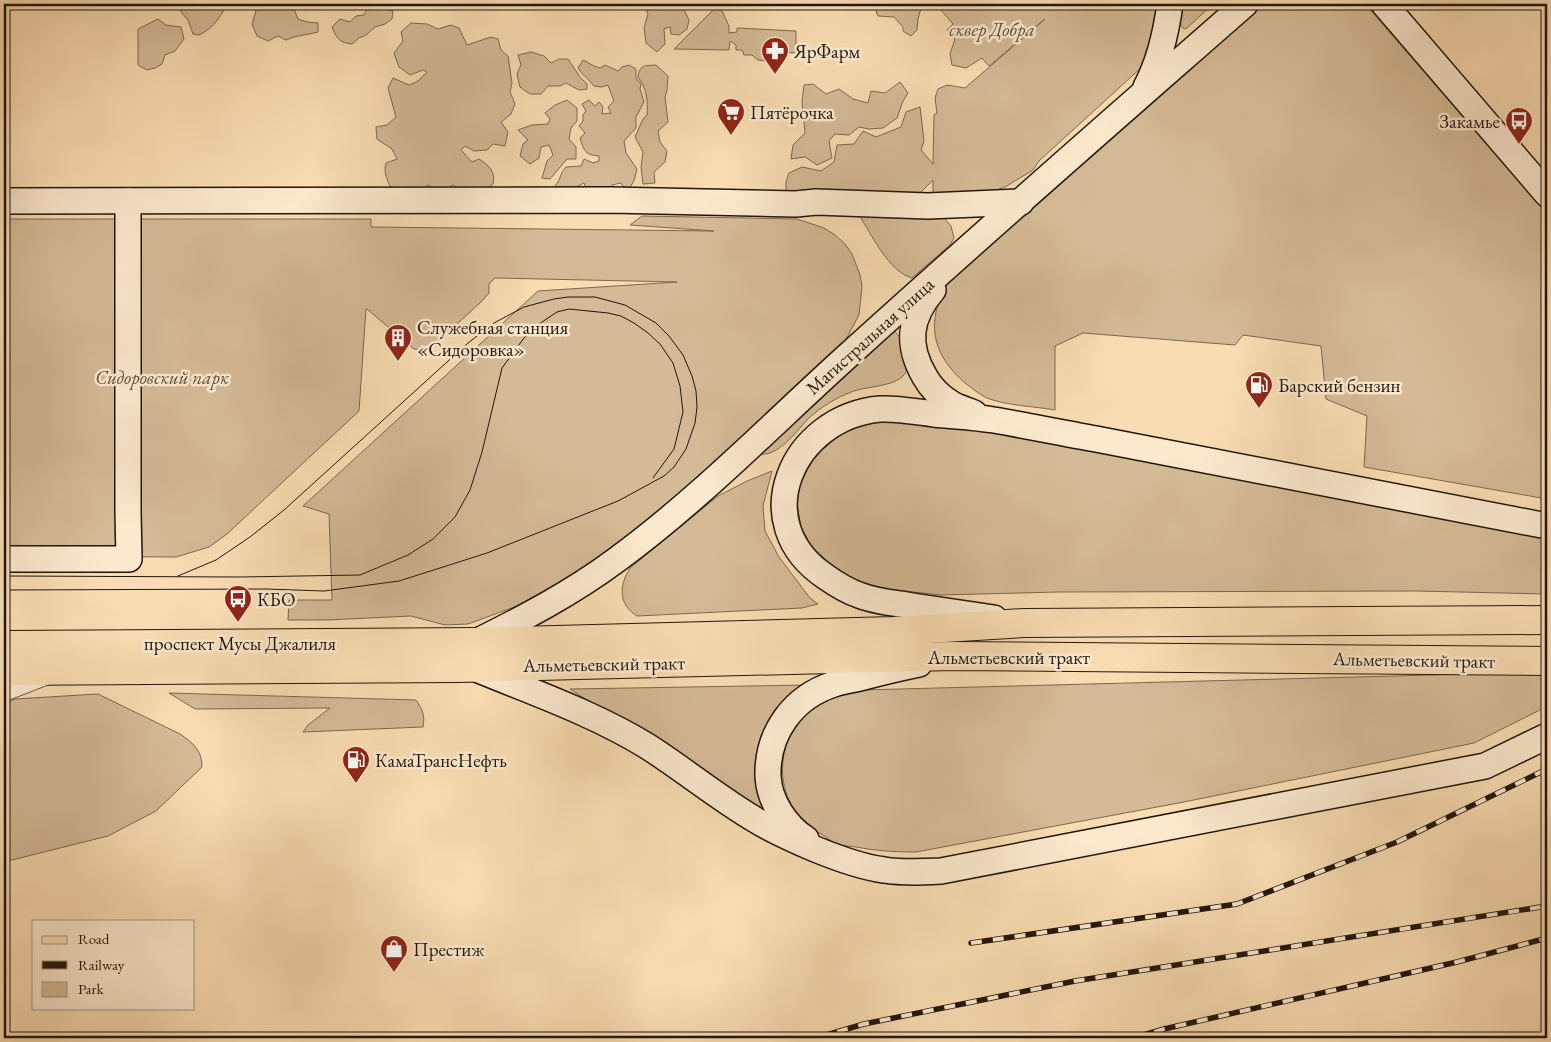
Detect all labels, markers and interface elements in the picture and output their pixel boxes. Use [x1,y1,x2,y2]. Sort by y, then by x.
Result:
park label: сквер Добра [949,17,1035,42]
pharmacy icon: ЯрФарм [760,36,790,75]
place label: ЯрФарм [793,39,860,64]
supermarket icon: Пятёрочка [716,97,746,136]
place label: Пятёрочка [750,100,834,125]
bus stop icon: Закамье [1504,106,1534,145]
place label: Закамье [1439,109,1500,134]
street label: Магистральная улица [801,271,940,400]
place label: Служебная станция «Сидоровка» [417,315,569,362]
building icon: Служебная станция «Сидоровка» [383,323,413,362]
park label: Сидоровский парк [95,365,230,390]
fuel station icon: Барский бензин [1244,370,1274,409]
place label: Барский бензин [1278,373,1401,398]
bus stop icon: КБО [223,584,253,623]
place label: КБО [257,587,295,612]
street label: проспект Мусы Джалиля [144,631,336,656]
street label: Альметьевский тракт [927,645,1090,670]
street label: Альметьевский тракт [1332,646,1496,674]
street label: Альметьевский тракт [522,650,686,678]
fuel station icon: КамаТрансНефть [341,745,371,784]
place label: КамаТрансНефть [375,748,507,773]
legend [32,920,195,1010]
text: Road [78,929,110,948]
shop icon: Престиж [379,934,409,973]
place label: Престиж [413,937,485,962]
text: Railway [78,955,125,974]
text: Park [78,979,105,998]

